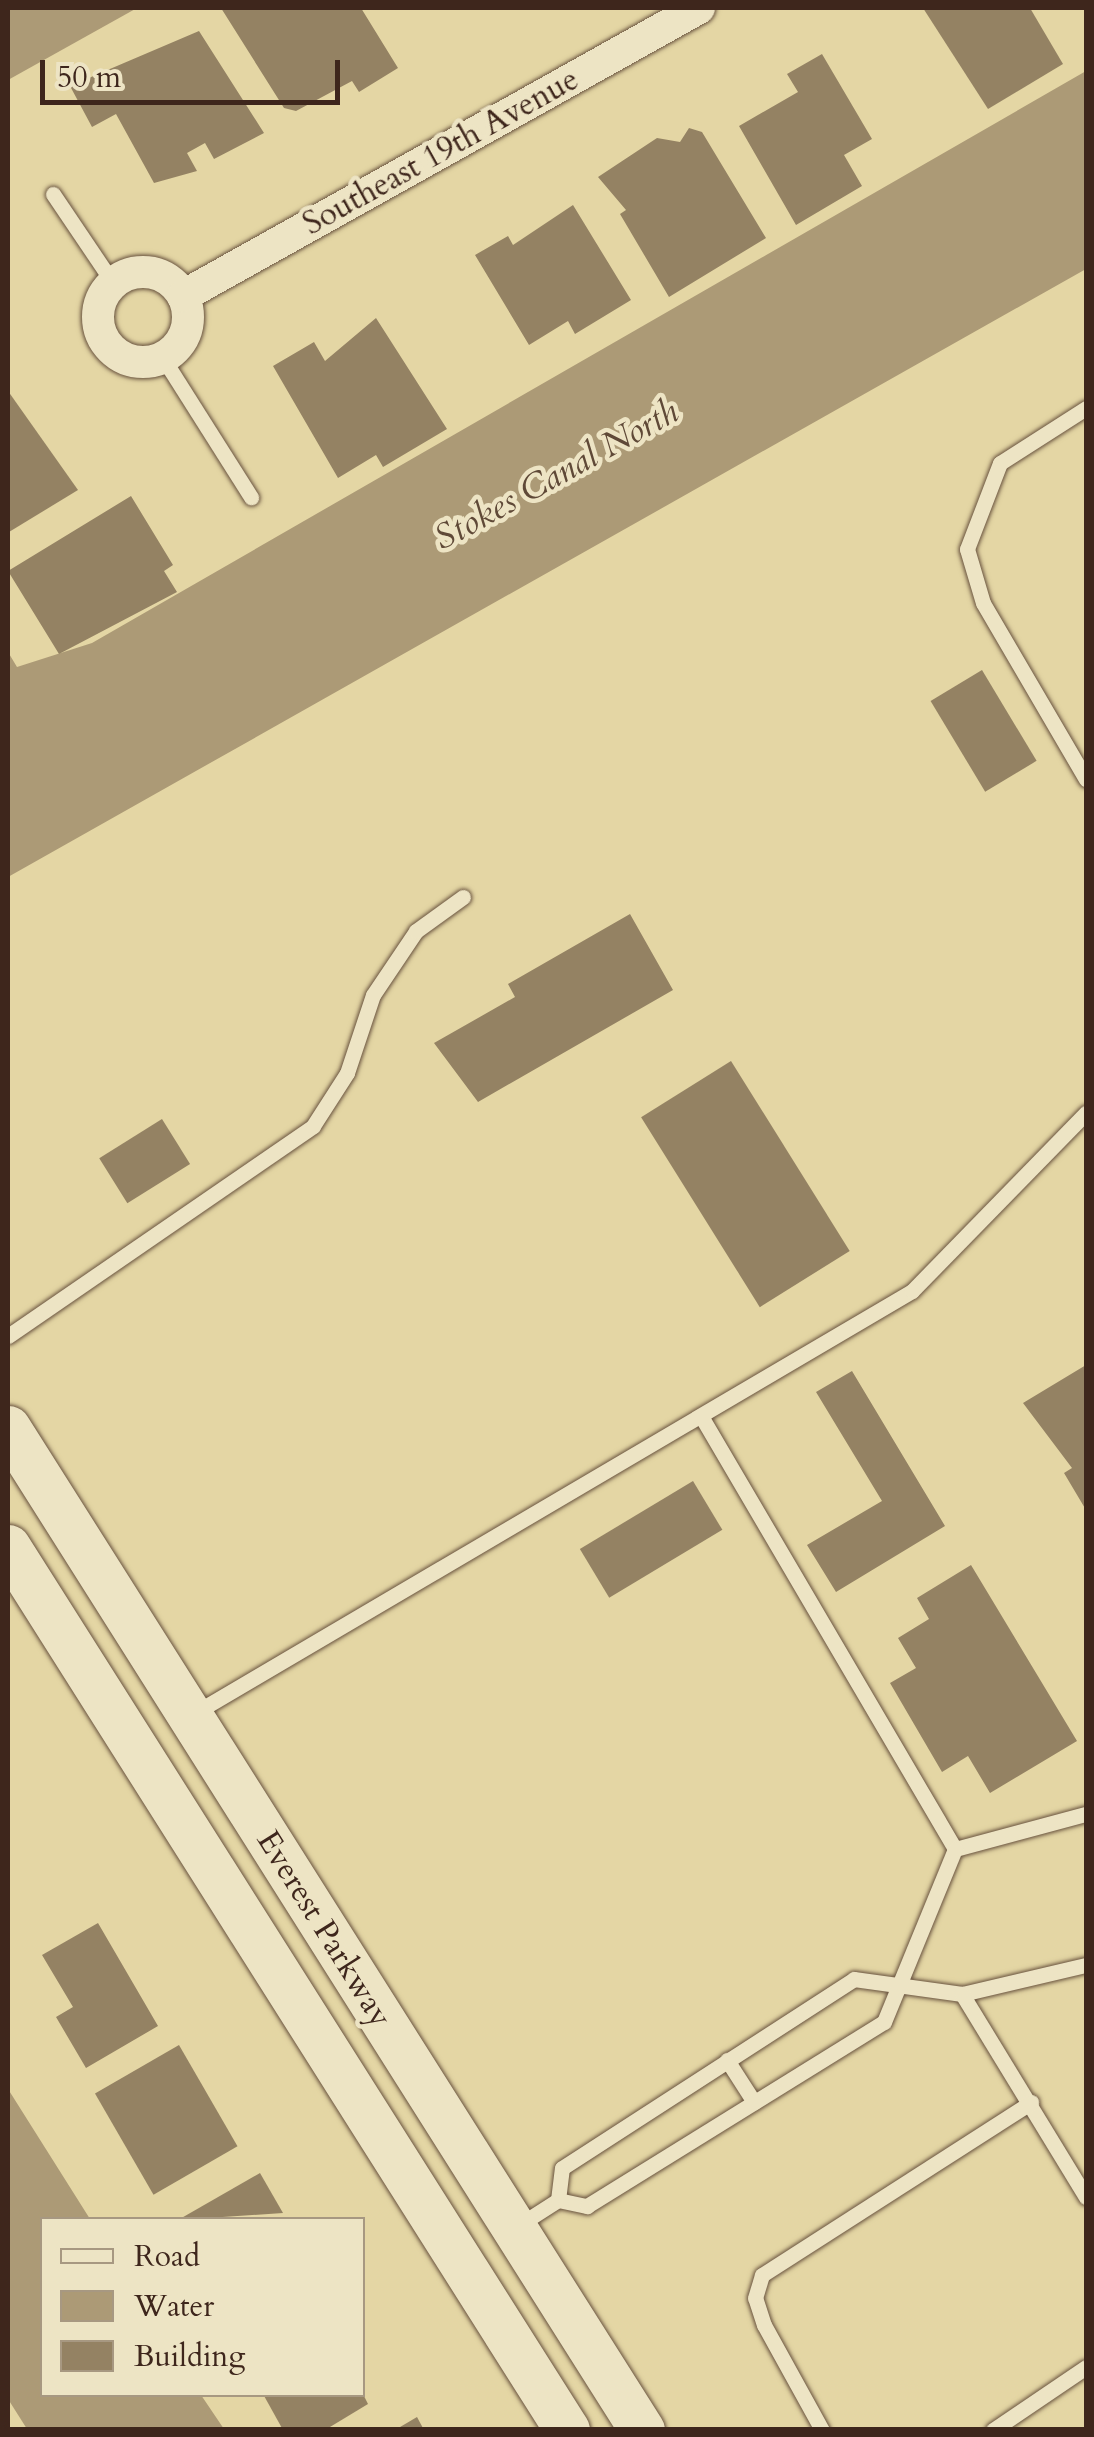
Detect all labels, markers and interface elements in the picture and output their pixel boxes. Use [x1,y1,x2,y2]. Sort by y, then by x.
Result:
scale bar [45,40,345,102]
text: 50 m [57,57,121,98]
street label: Southeast 19th Avenue [297,60,585,244]
water label: Stokes Canal North [427,391,685,559]
street label: Everest Parkway [248,1824,400,2034]
legend [40,2217,365,2397]
text: Road [134,2236,200,2277]
text: Water [134,2286,214,2327]
text: Building [134,2336,245,2377]

